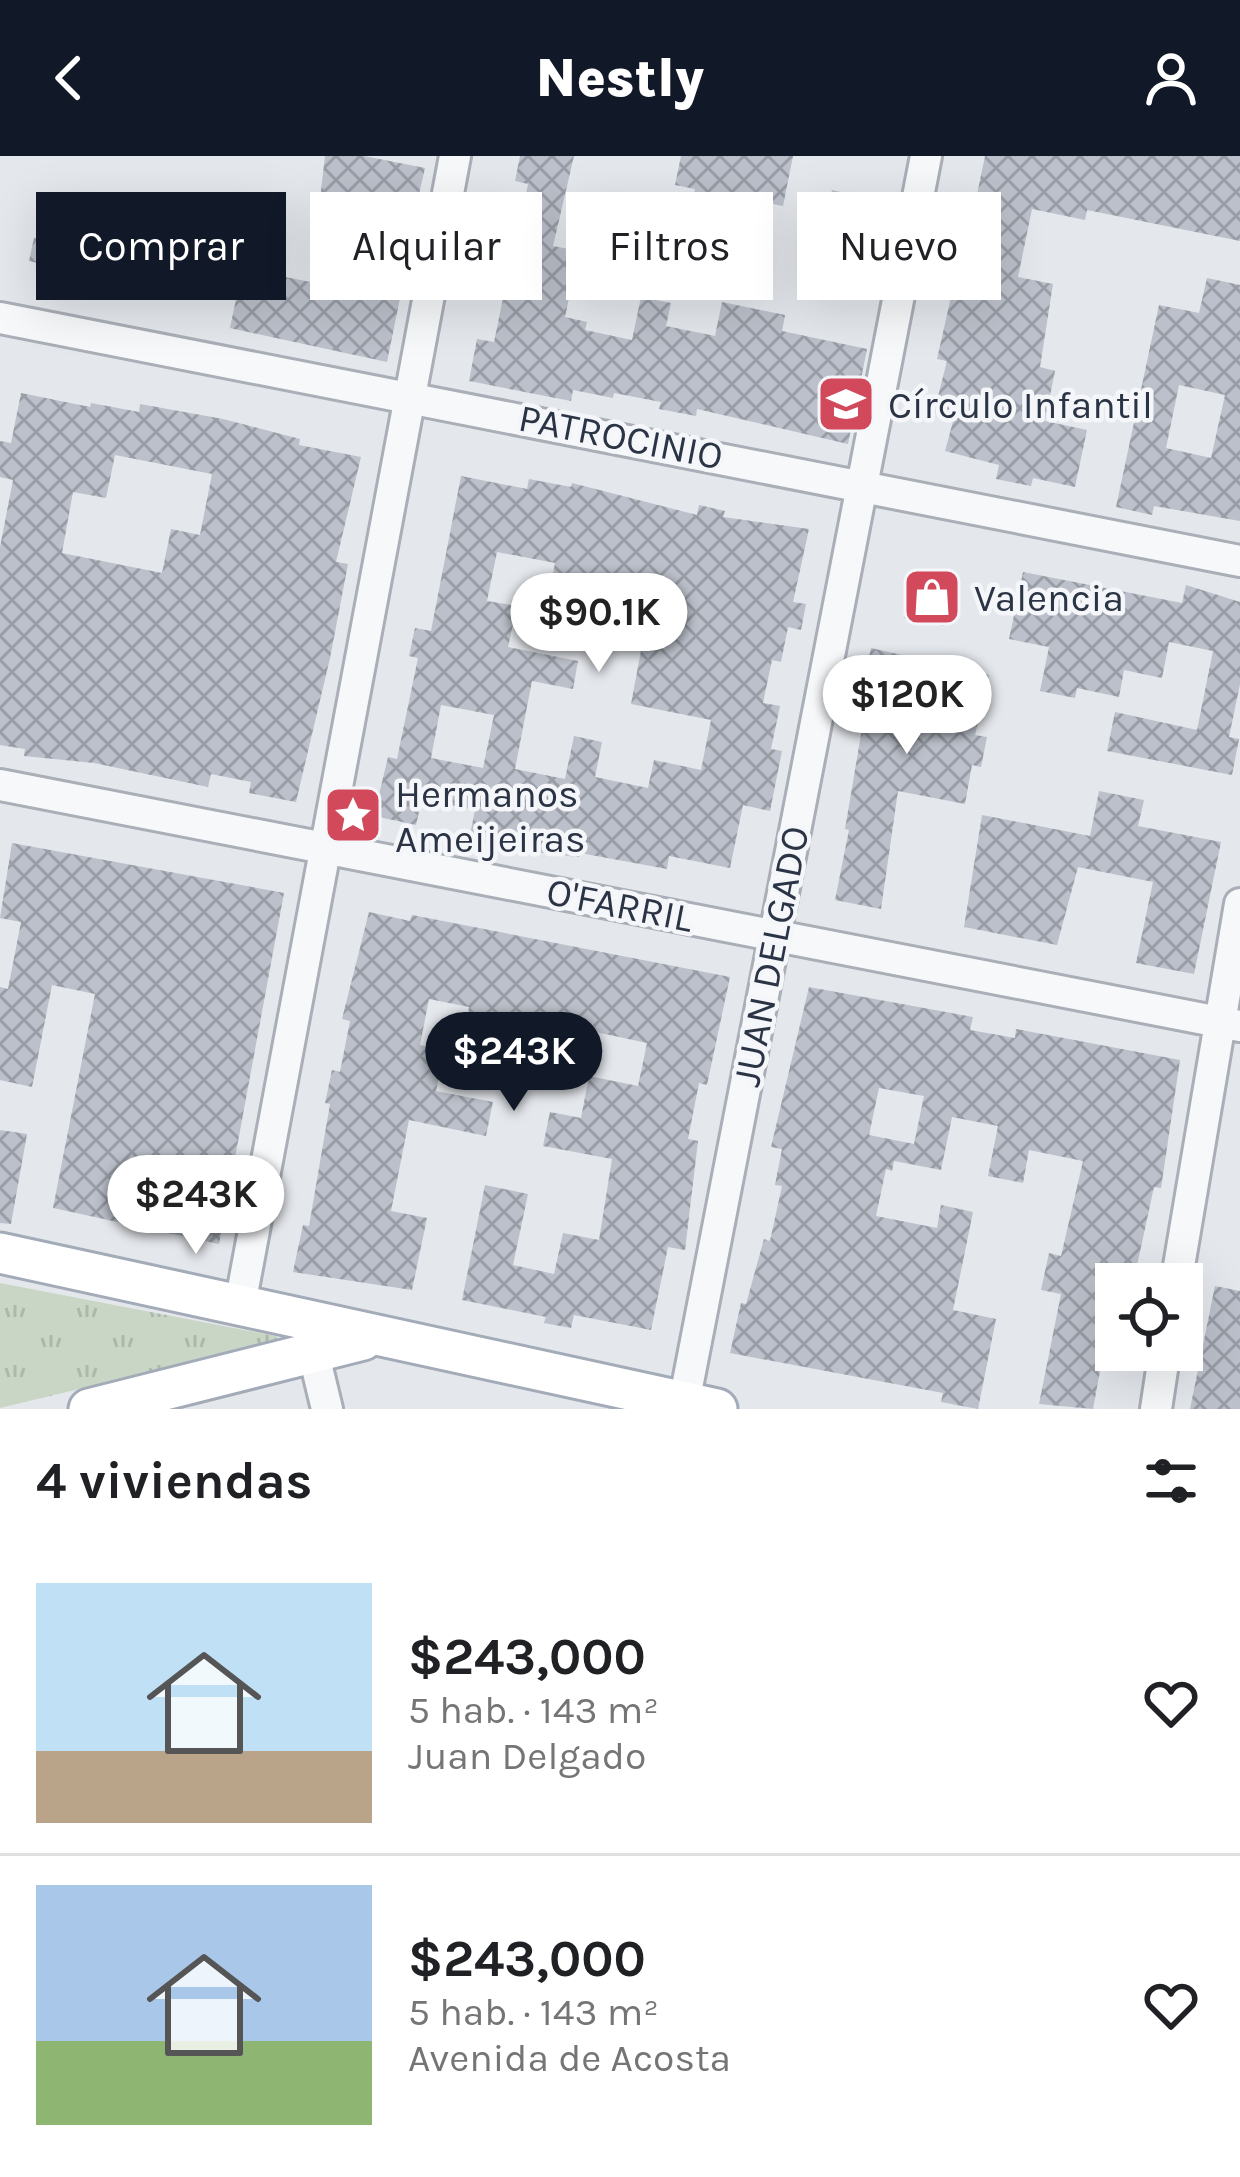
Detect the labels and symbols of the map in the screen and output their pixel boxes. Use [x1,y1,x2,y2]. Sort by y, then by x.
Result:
school or university icon: Círculo Infantil [815,373,877,435]
place label: Círculo Infantil [888,382,1153,428]
street label: PATROCINIO [515,395,727,479]
shop icon: Valencia [901,566,963,628]
pin: $90.1K [501,573,697,675]
place label: Valencia [974,575,1124,621]
pin: $120K [823,655,991,757]
place label: Hermanos Ameijeiras [395,771,585,862]
place icon: Hermanos Ameijeiras [322,784,384,846]
street label: JUAN DELGADO [723,822,819,1090]
street label: O'FARRIL [543,868,697,942]
pin: $243K [430,1012,598,1114]
pin: $243K [112,1155,280,1257]

